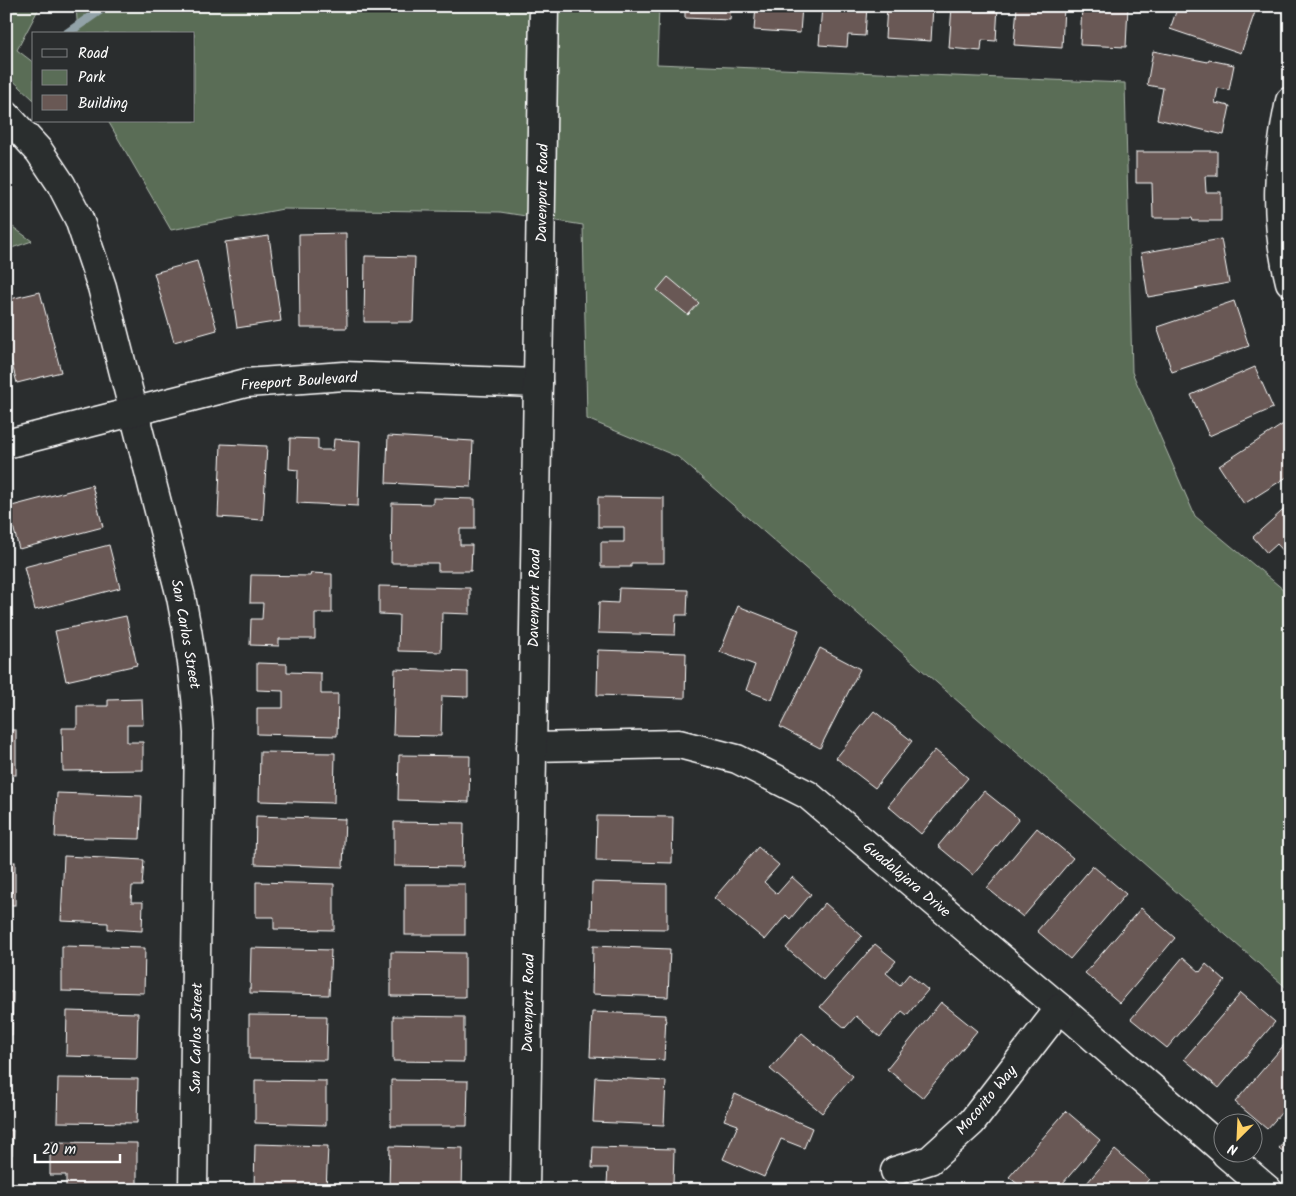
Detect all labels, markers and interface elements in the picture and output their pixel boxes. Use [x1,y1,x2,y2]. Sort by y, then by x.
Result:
legend [32,32,195,122]
text: Road [78,42,109,66]
text: Park [78,66,106,90]
text: Building [78,92,128,116]
street label: Davenport Road [530,143,556,243]
street label: Freeport Boulevard [240,366,359,398]
street label: Davenport Road [522,548,548,648]
street label: San Carlos Street [164,577,206,691]
street label: Guadalajara Drive [857,836,956,924]
street label: Davenport Road [516,953,542,1053]
street label: San Carlos Street [184,982,210,1094]
street label: Mocorito Way [950,1060,1024,1141]
north arrow [1214,1114,1264,1164]
scale bar [35,1131,120,1163]
text: N [1224,1137,1242,1161]
text: 20 m [42,1138,76,1162]

